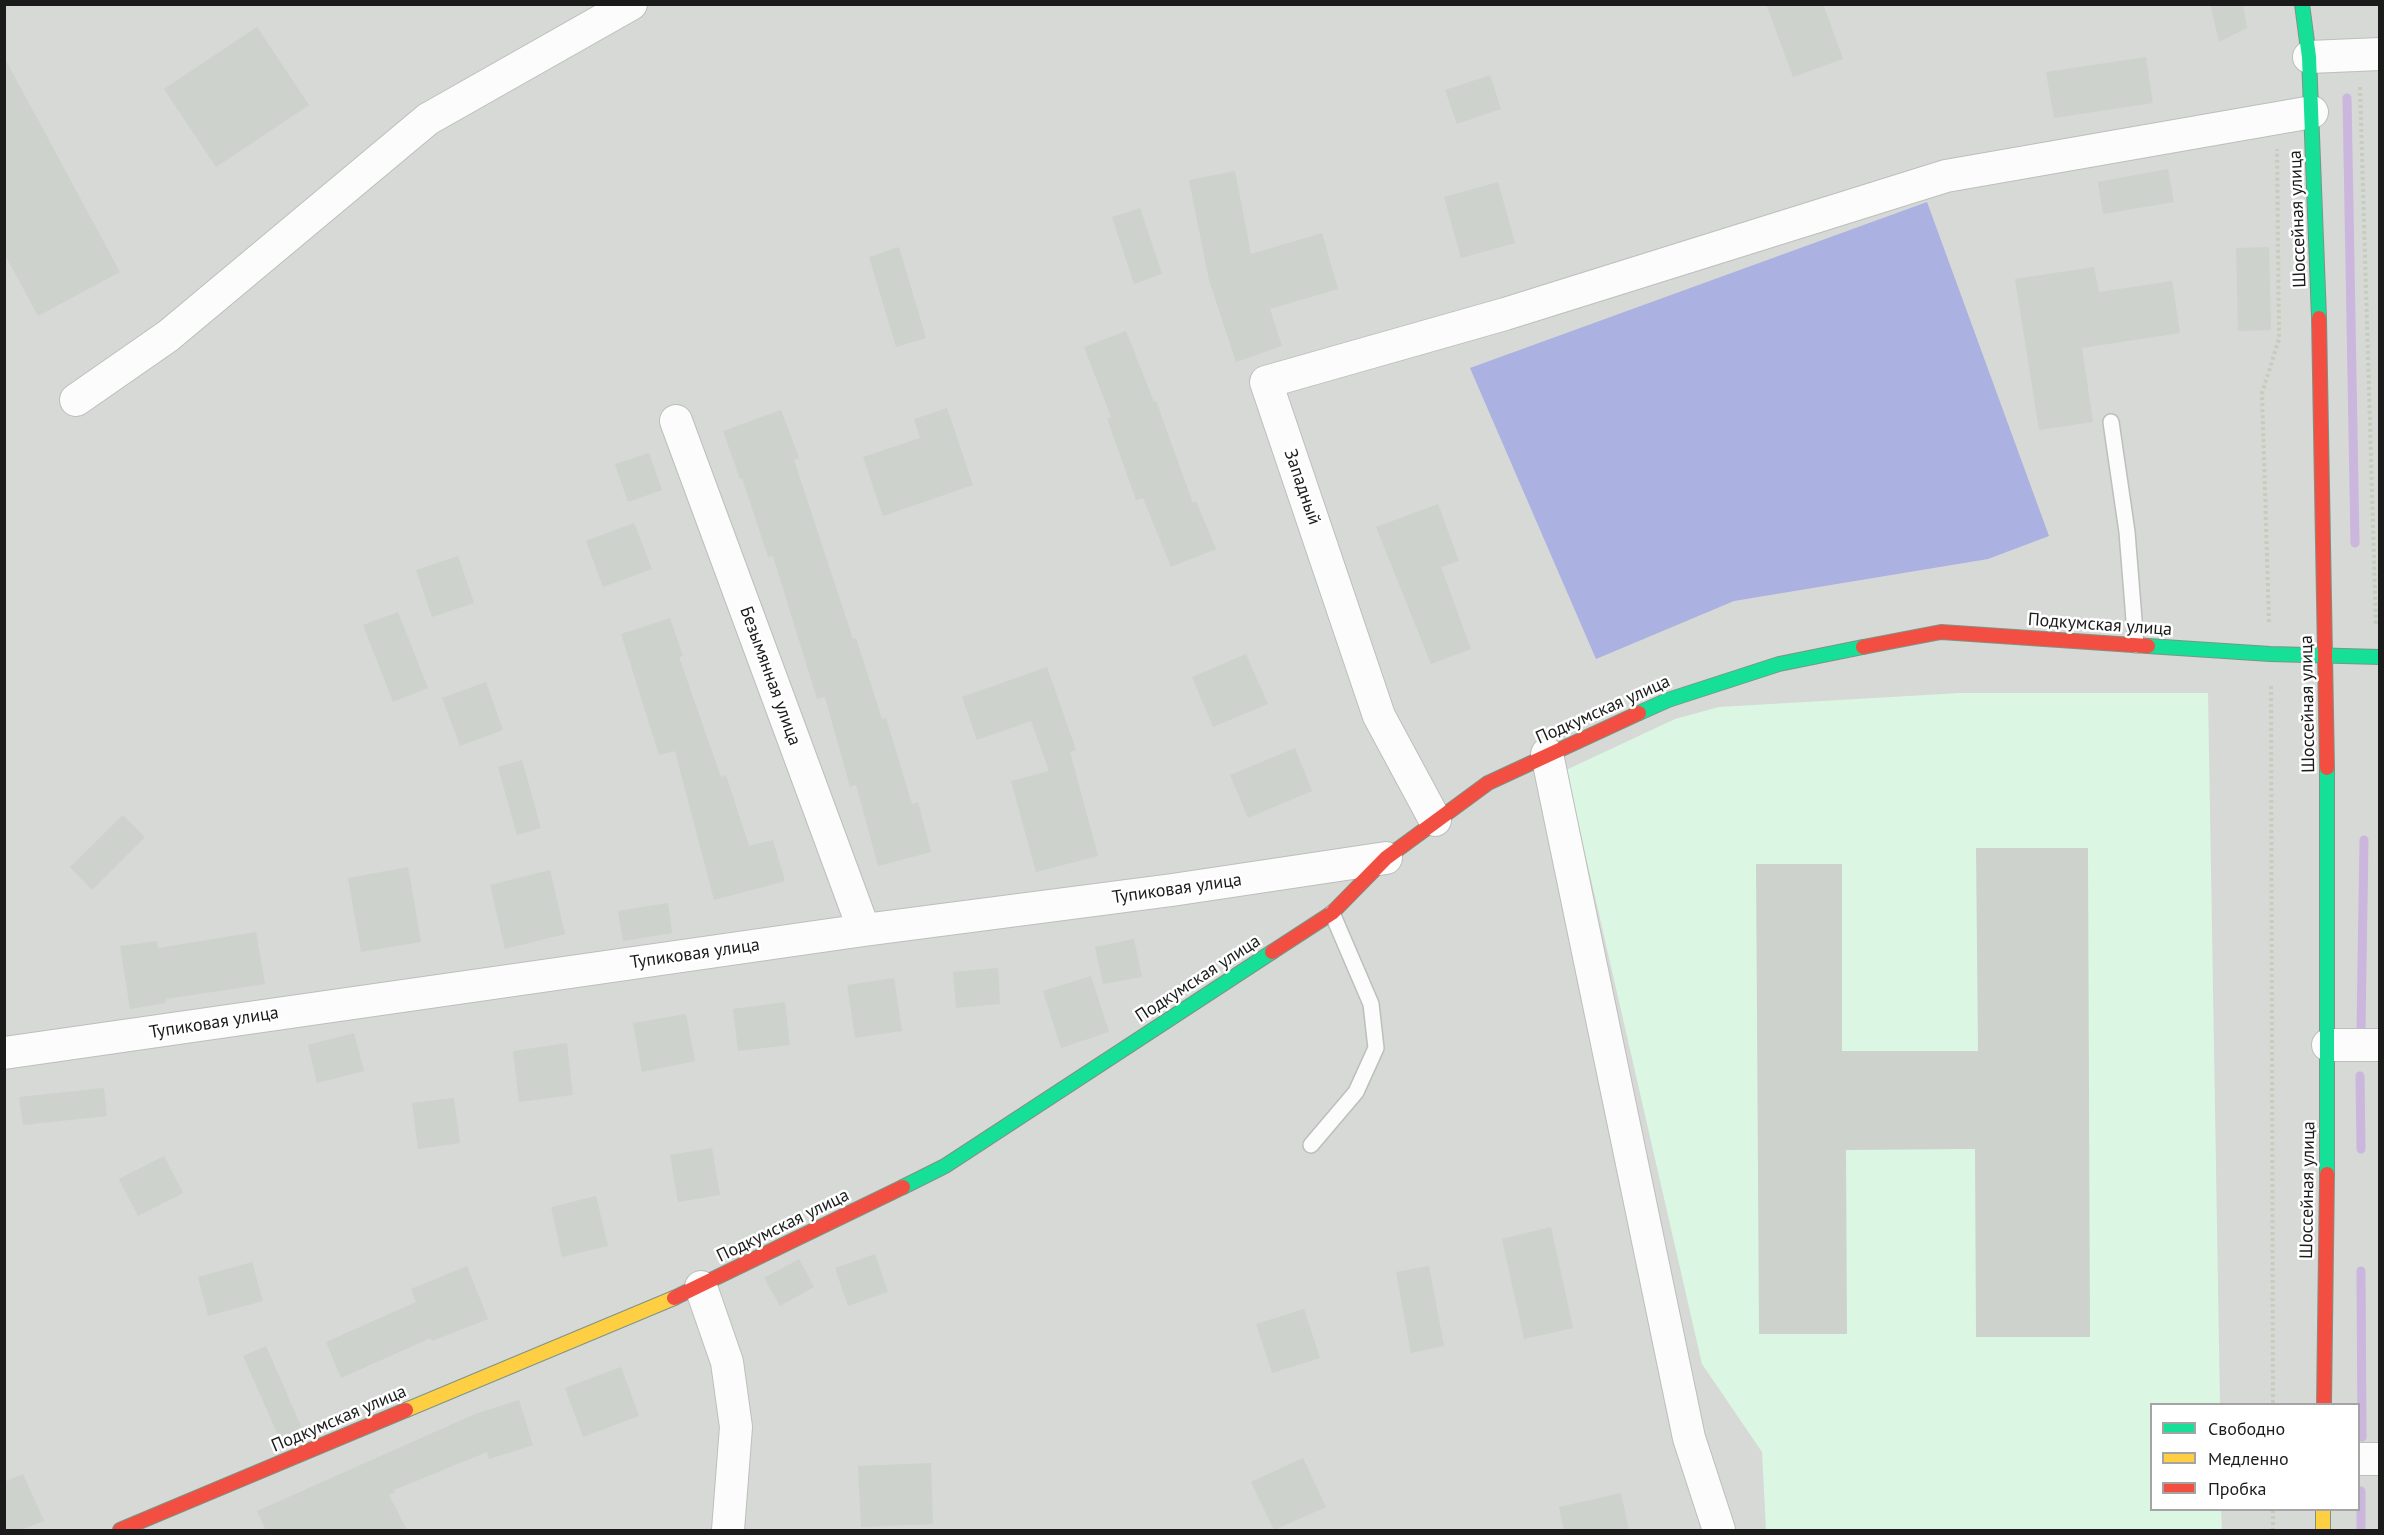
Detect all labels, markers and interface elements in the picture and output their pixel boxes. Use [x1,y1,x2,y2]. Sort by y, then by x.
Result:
street label: Шоссейная улица [2285,150,2311,288]
street label: Западный [1279,446,1325,528]
street label: Безымянная улица [735,603,805,749]
street label: Подкумская улица [2027,609,2173,641]
street label: Шоссейная улица [2296,635,2320,773]
street label: Подкумская улица [1533,671,1673,749]
street label: Тупиковая улица [1111,869,1243,909]
street label: Подкумская улица [1131,931,1265,1027]
street label: Тупиковая улица [629,934,761,974]
street label: Тупиковая улица [148,1002,280,1044]
street label: Шоссейная улица [2296,1121,2320,1259]
street label: Подкумская улица [713,1185,853,1267]
street label: Подкумская улица [268,1381,410,1457]
legend [2150,1403,2360,1511]
text: Свободно [2208,1417,2285,1440]
text: Медленно [2208,1447,2289,1470]
text: Пробка [2208,1477,2266,1500]

